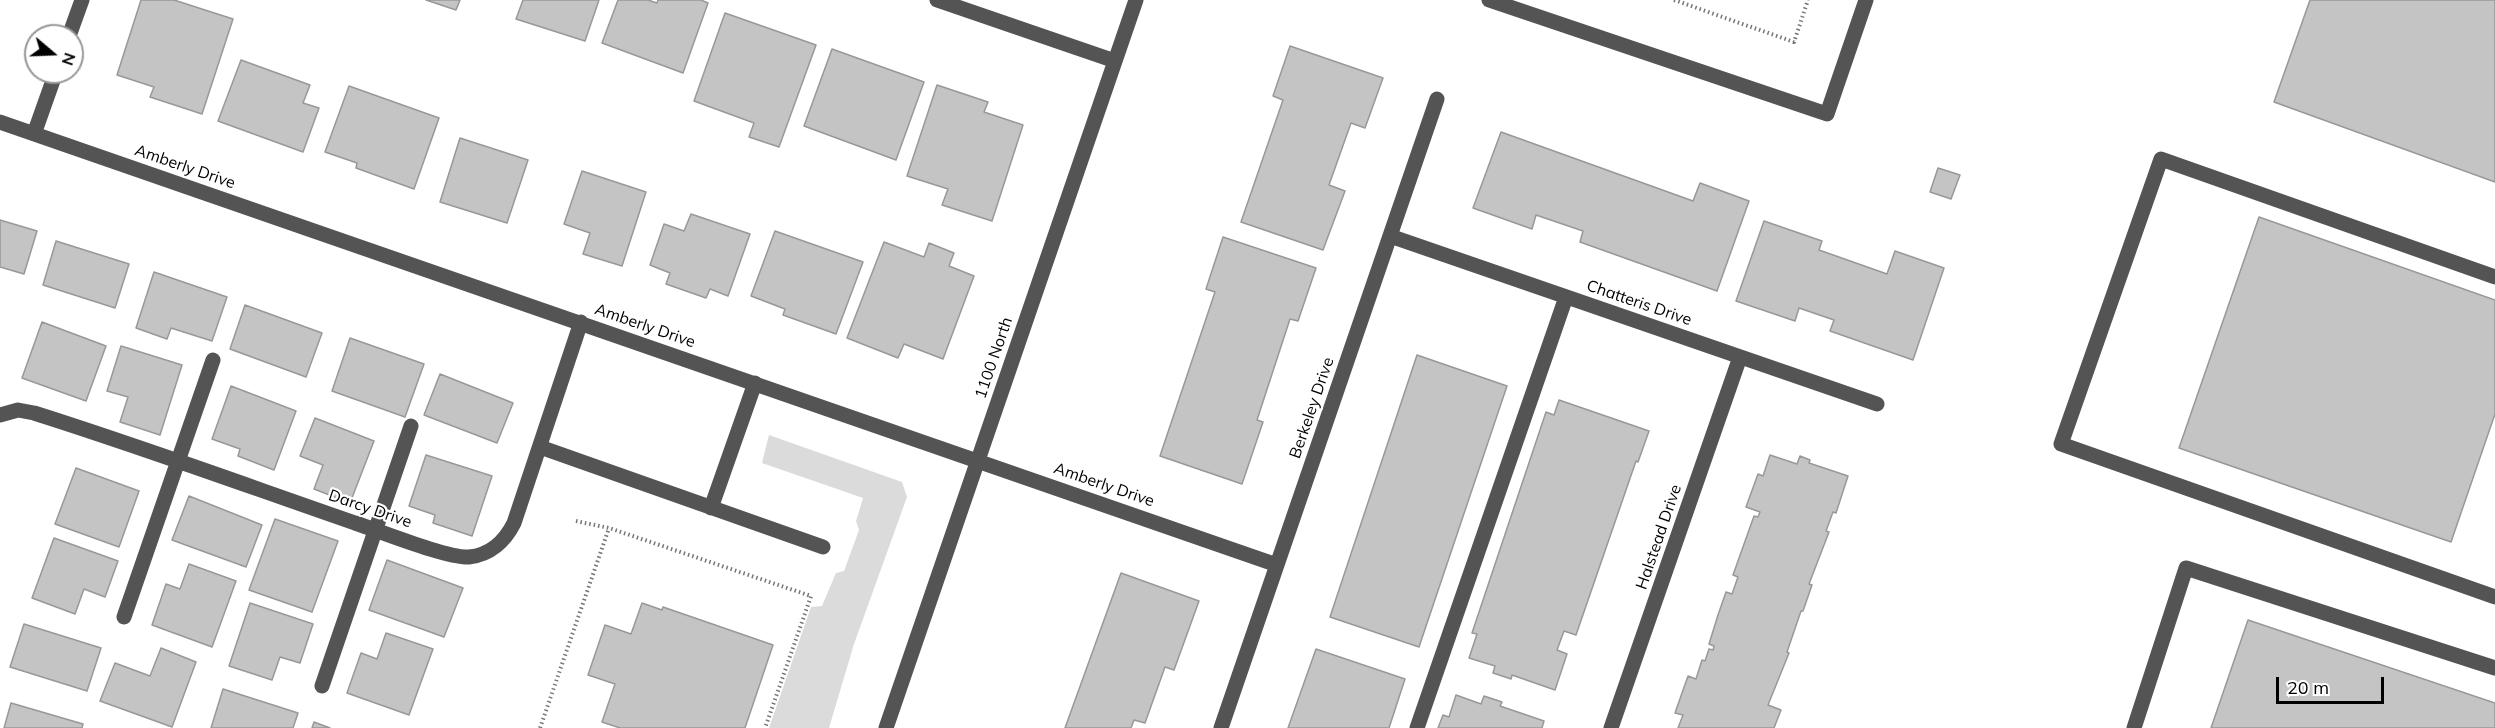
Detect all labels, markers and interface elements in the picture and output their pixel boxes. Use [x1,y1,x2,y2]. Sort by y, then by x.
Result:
north arrow [24,24,84,84]
text: N [58,50,81,68]
street label: Amberly Drive [132,141,238,193]
street label: Chatteris Drive [1584,276,1694,330]
street label: Amberly Drive [592,300,698,352]
street label: 1100 North [971,315,1017,401]
street label: Berkeley Drive [1286,355,1338,461]
street label: Amberly Drive [1051,459,1157,511]
street label: Halstead Drive [1632,482,1686,592]
street label: Darcy Drive [326,486,414,532]
scale bar [2279,665,2387,703]
text: 20 m [2287,676,2329,699]

